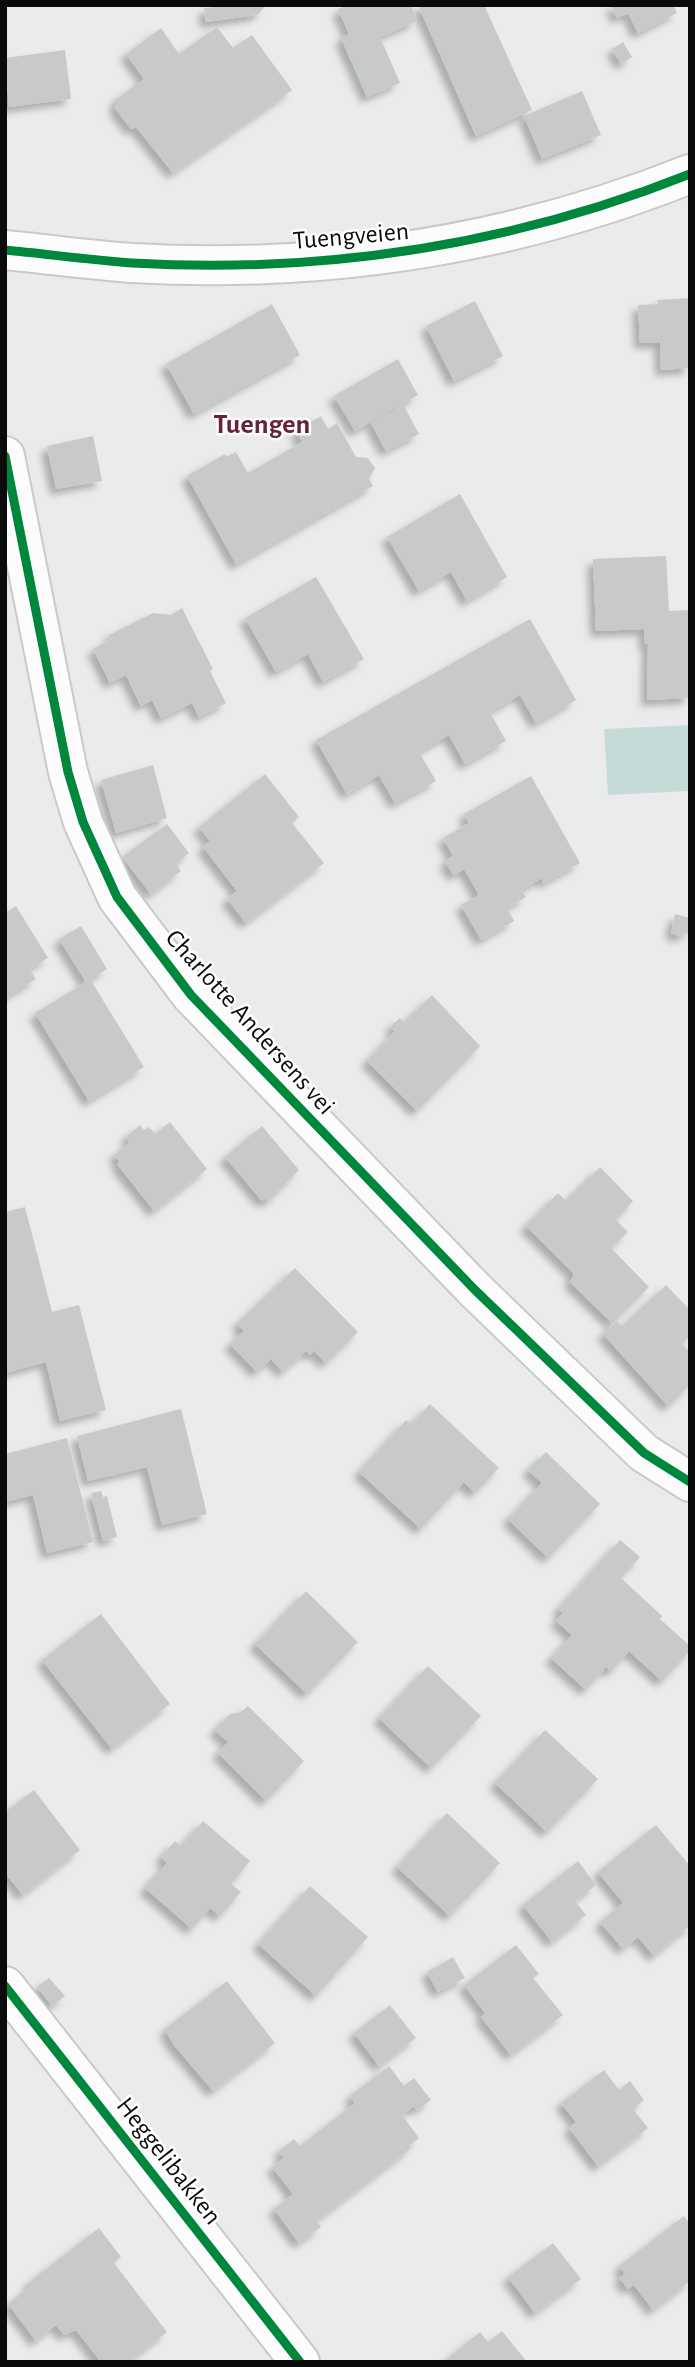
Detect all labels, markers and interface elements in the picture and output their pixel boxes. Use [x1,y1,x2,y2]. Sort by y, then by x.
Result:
street label: Tuengveien [292,218,410,254]
district label: Tuengen [214,411,310,439]
street label: Charlotte Andersens vei [160,925,340,1119]
street label: Heggelibakken [112,2093,226,2229]

